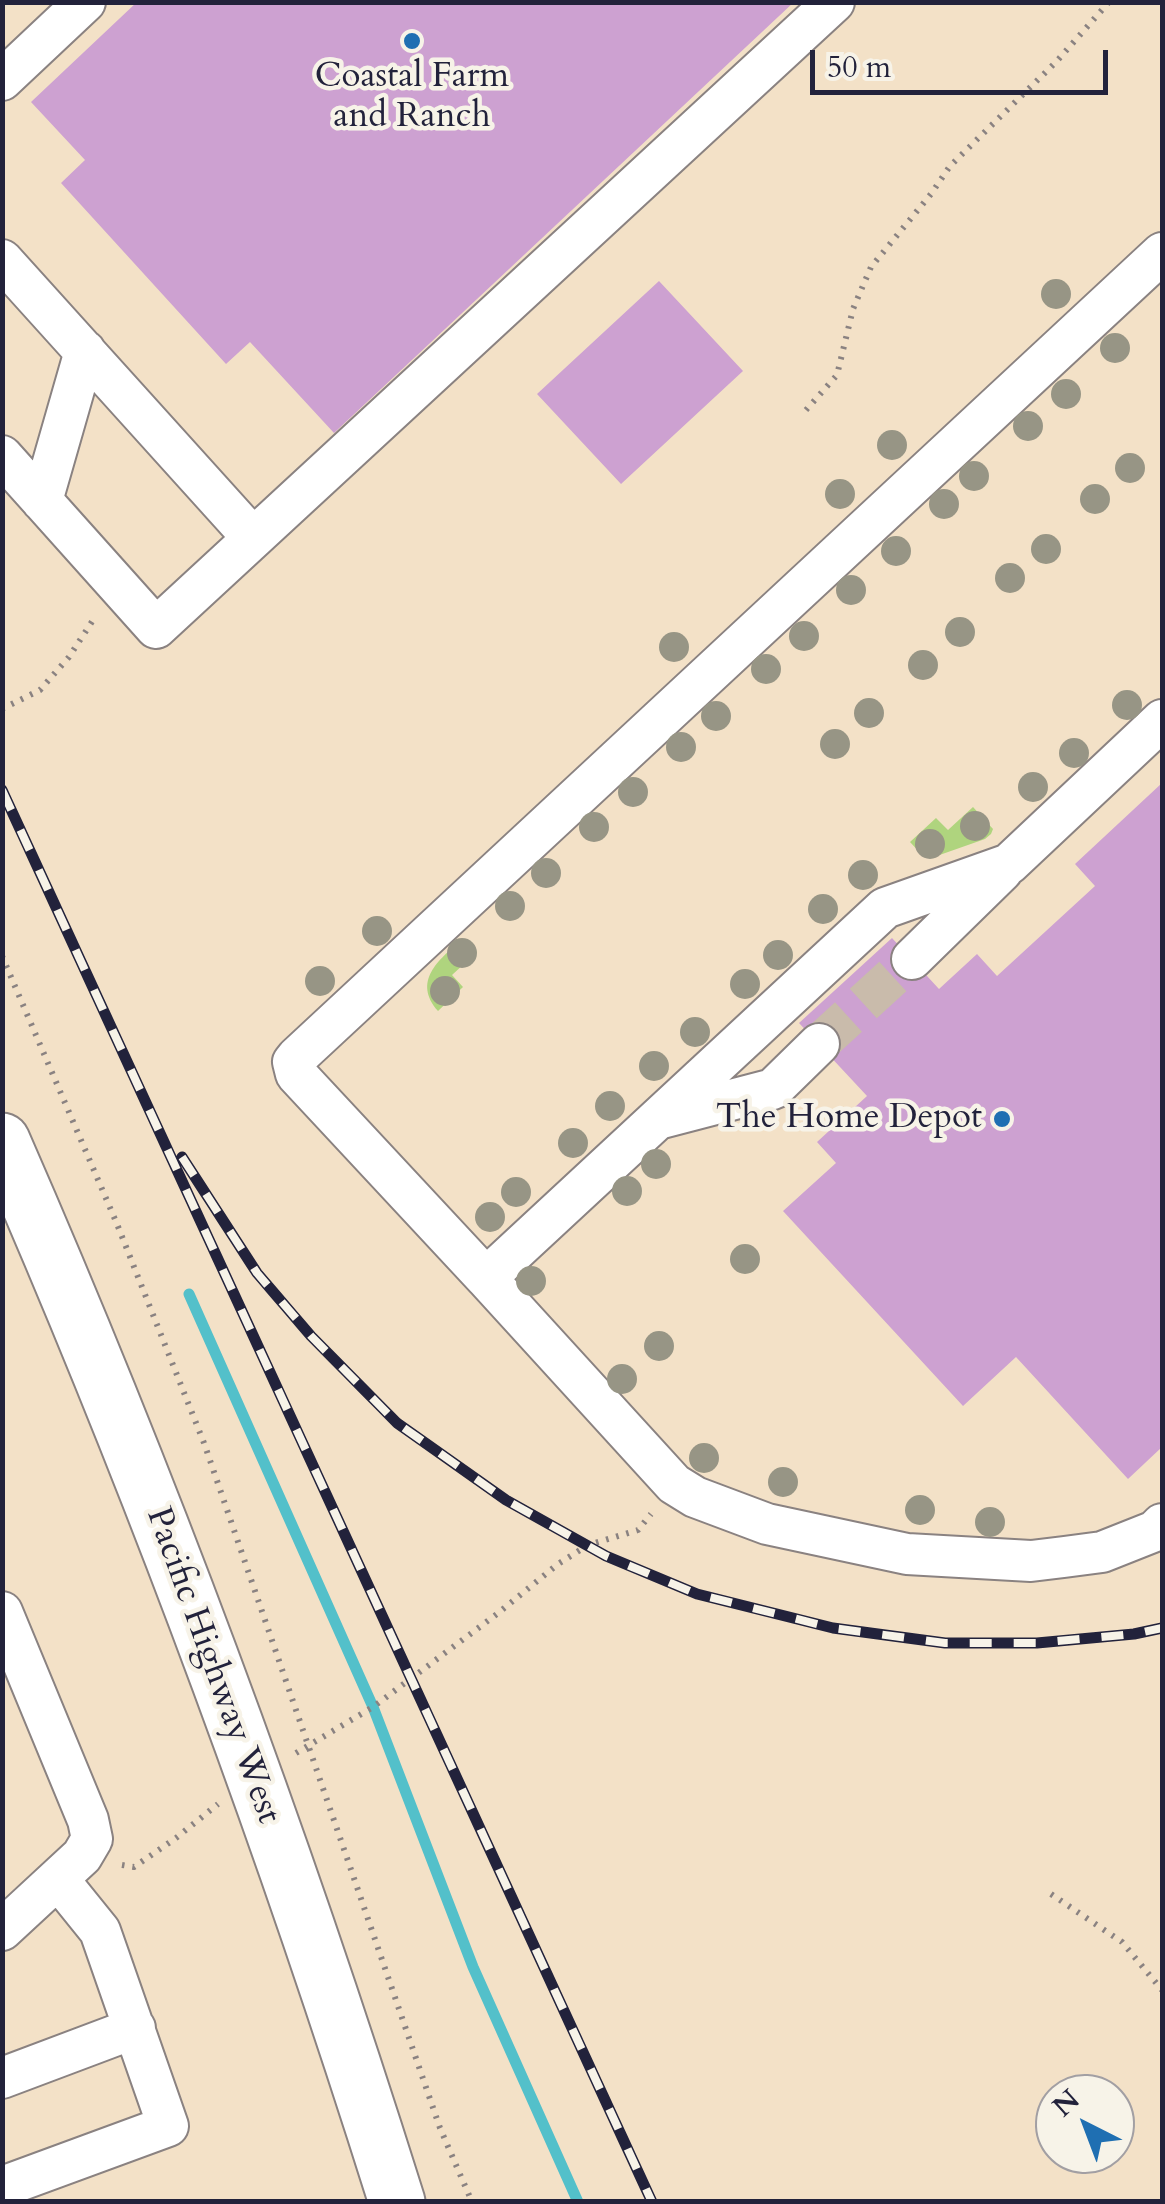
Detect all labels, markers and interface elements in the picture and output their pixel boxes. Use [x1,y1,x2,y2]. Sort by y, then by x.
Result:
marker: Coastal Farm and Ranch [401,30,423,52]
scale bar [815,30,1112,92]
text: 50 m [827,47,891,88]
place label: Coastal Farm and Ranch [315,57,509,139]
place label: The Home Depot [716,1098,982,1140]
marker: The Home Depot [991,1108,1013,1130]
street label: Pacific Highway West [135,1502,289,1830]
north arrow [1035,2074,1135,2174]
text: N [1045,2081,1088,2125]

